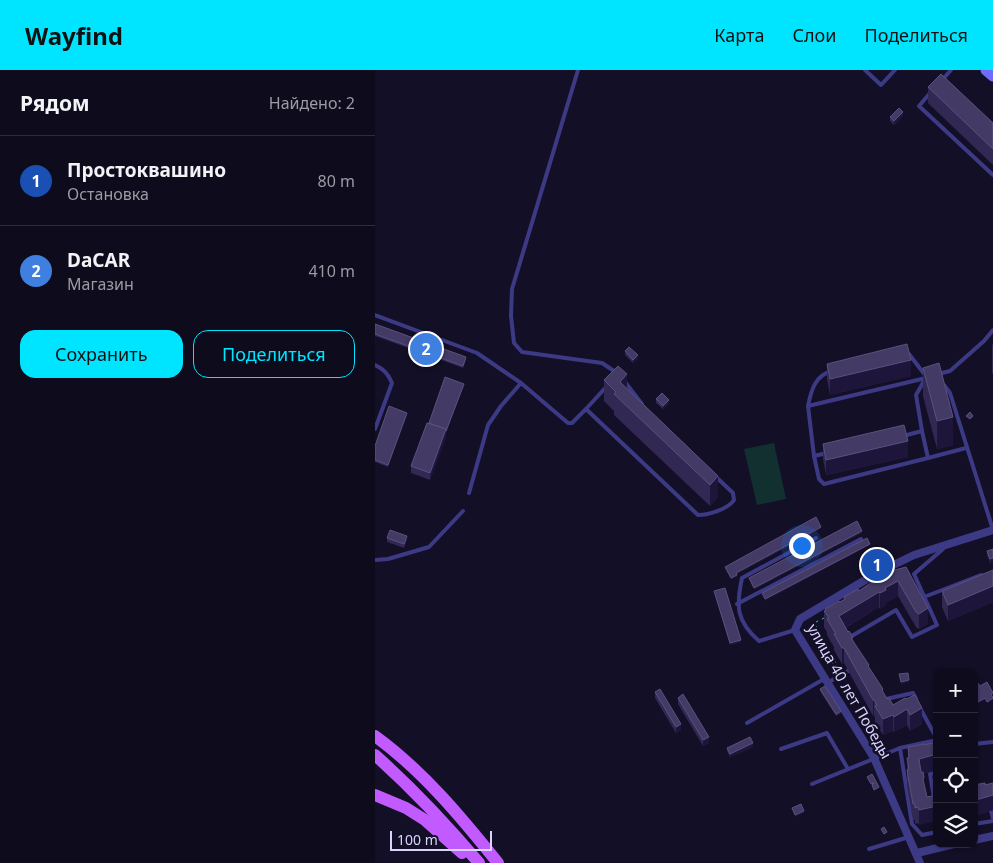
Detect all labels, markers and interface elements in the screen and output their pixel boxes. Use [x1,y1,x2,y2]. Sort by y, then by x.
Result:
text: Wayfind [25,19,123,52]
text: Карта [714,23,764,47]
text: Слои [792,23,836,47]
text: Поделиться [864,23,968,47]
text: Рядом [20,89,90,117]
text: Найдено: 2 [269,92,355,114]
text: Простоквашино [67,157,226,183]
text: 1 [31,170,41,192]
text: 80 m [318,170,355,192]
text: Остановка [67,183,149,205]
text: DaCAR [67,247,130,273]
text: 2 [31,260,41,282]
text: 410 m [308,260,355,282]
text: Магазин [67,273,134,295]
button: Сохранить [20,330,183,378]
button: Поделиться [193,330,355,378]
pin: 2 [410,330,442,368]
your location [789,533,815,559]
pin: 1 [861,546,893,584]
street label: улица 40 лет Победы [803,620,897,762]
map controls [933,668,978,848]
button: + [933,668,978,713]
button: − [933,713,978,758]
button: locate [933,758,978,803]
button: layers [933,803,978,848]
scale bar [390,828,493,851]
text: 100 m [397,830,438,849]

